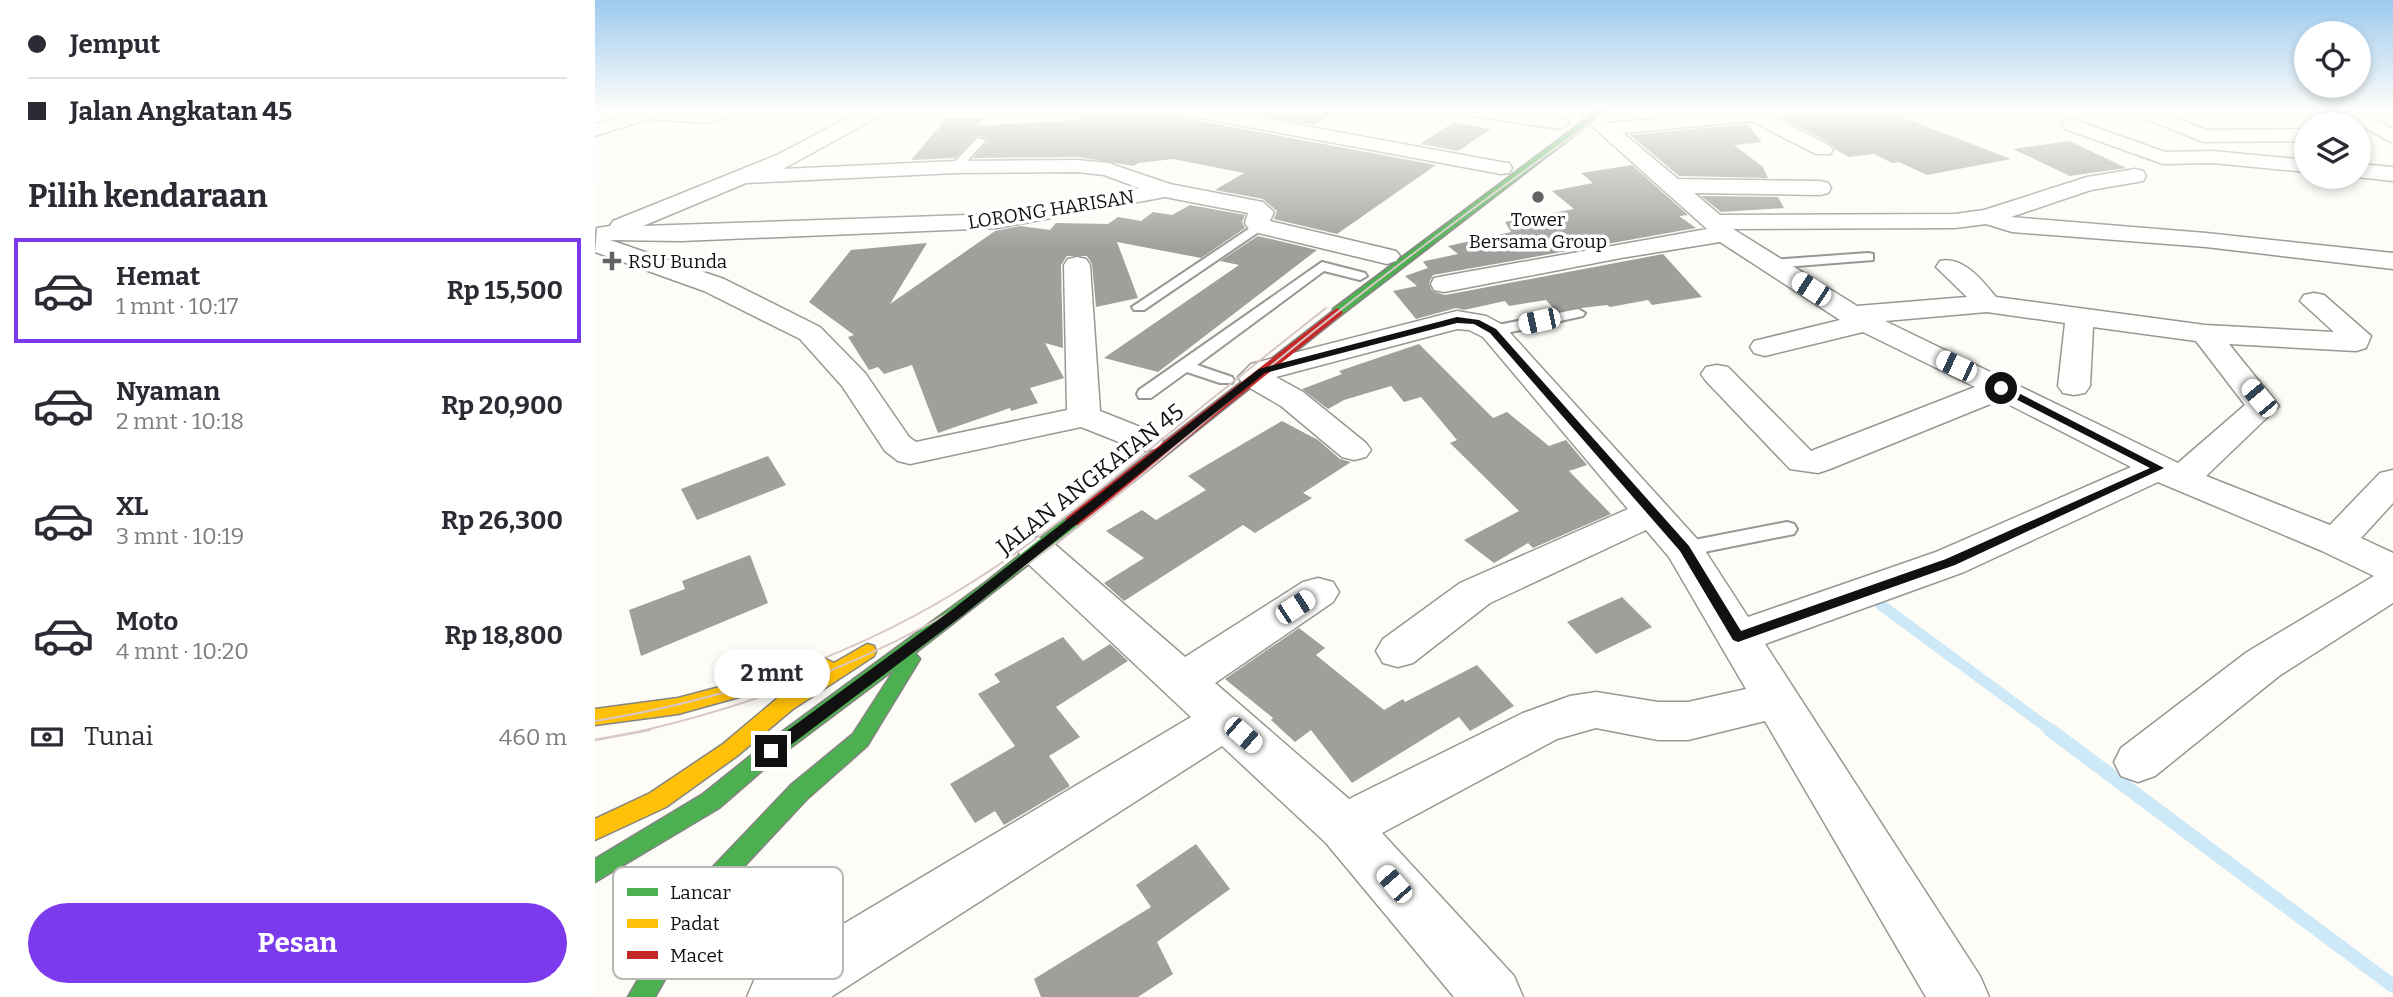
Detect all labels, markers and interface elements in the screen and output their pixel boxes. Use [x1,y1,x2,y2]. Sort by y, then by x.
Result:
map controls [2294,21,2371,189]
button: locate [2294,21,2371,98]
text: Jemput [70,29,160,60]
text: Jalan Angkatan 45 [70,96,292,127]
button: layers [2294,112,2371,189]
text: Pilih kendaraan [28,177,268,215]
street label: LORONG HARISAN [966,185,1136,234]
marker: Tower Bersama Group [1530,189,1546,205]
place label: Tower Bersama Group [1469,208,1607,253]
place label: RSU Bunda [628,250,728,273]
marker: RSU Bunda [602,251,622,271]
icon: car [32,259,95,322]
text: Hemat [116,261,200,292]
car [1788,269,1835,309]
text: Rp 15,500 [447,275,563,306]
text: 1 mnt · 10:17 [116,292,238,320]
car [1517,306,1562,336]
car [1933,348,1980,384]
route start [1985,372,2017,404]
icon: car [32,374,95,437]
car [2238,375,2281,421]
text: Nyaman [116,376,220,407]
text: Rp 20,900 [441,390,563,421]
street label: JALAN ANGKATAN 45 [990,397,1189,561]
text: 2 mnt · 10:18 [116,407,244,435]
icon: car [32,489,95,552]
text: XL [116,491,148,522]
text: Rp 26,300 [441,505,563,536]
text: 3 mnt · 10:19 [116,522,244,550]
car [1272,587,1319,627]
icon: car [32,604,95,667]
text: Moto [116,606,178,637]
text: Rp 18,800 [444,620,563,651]
text: 4 mnt · 10:20 [116,637,249,665]
callout: 2 mnt [713,650,829,698]
text: 2 mnt [741,659,803,687]
car [1221,713,1266,757]
icon: cash [28,718,66,756]
text: Tunai [84,721,153,752]
text: 460 m [499,723,567,751]
route end [755,735,787,767]
car [1373,861,1416,907]
legend [613,867,843,979]
text: Lancar [670,881,731,904]
button: Pesan [28,903,567,983]
text: Padat [670,912,720,935]
text: Macet [670,944,724,967]

